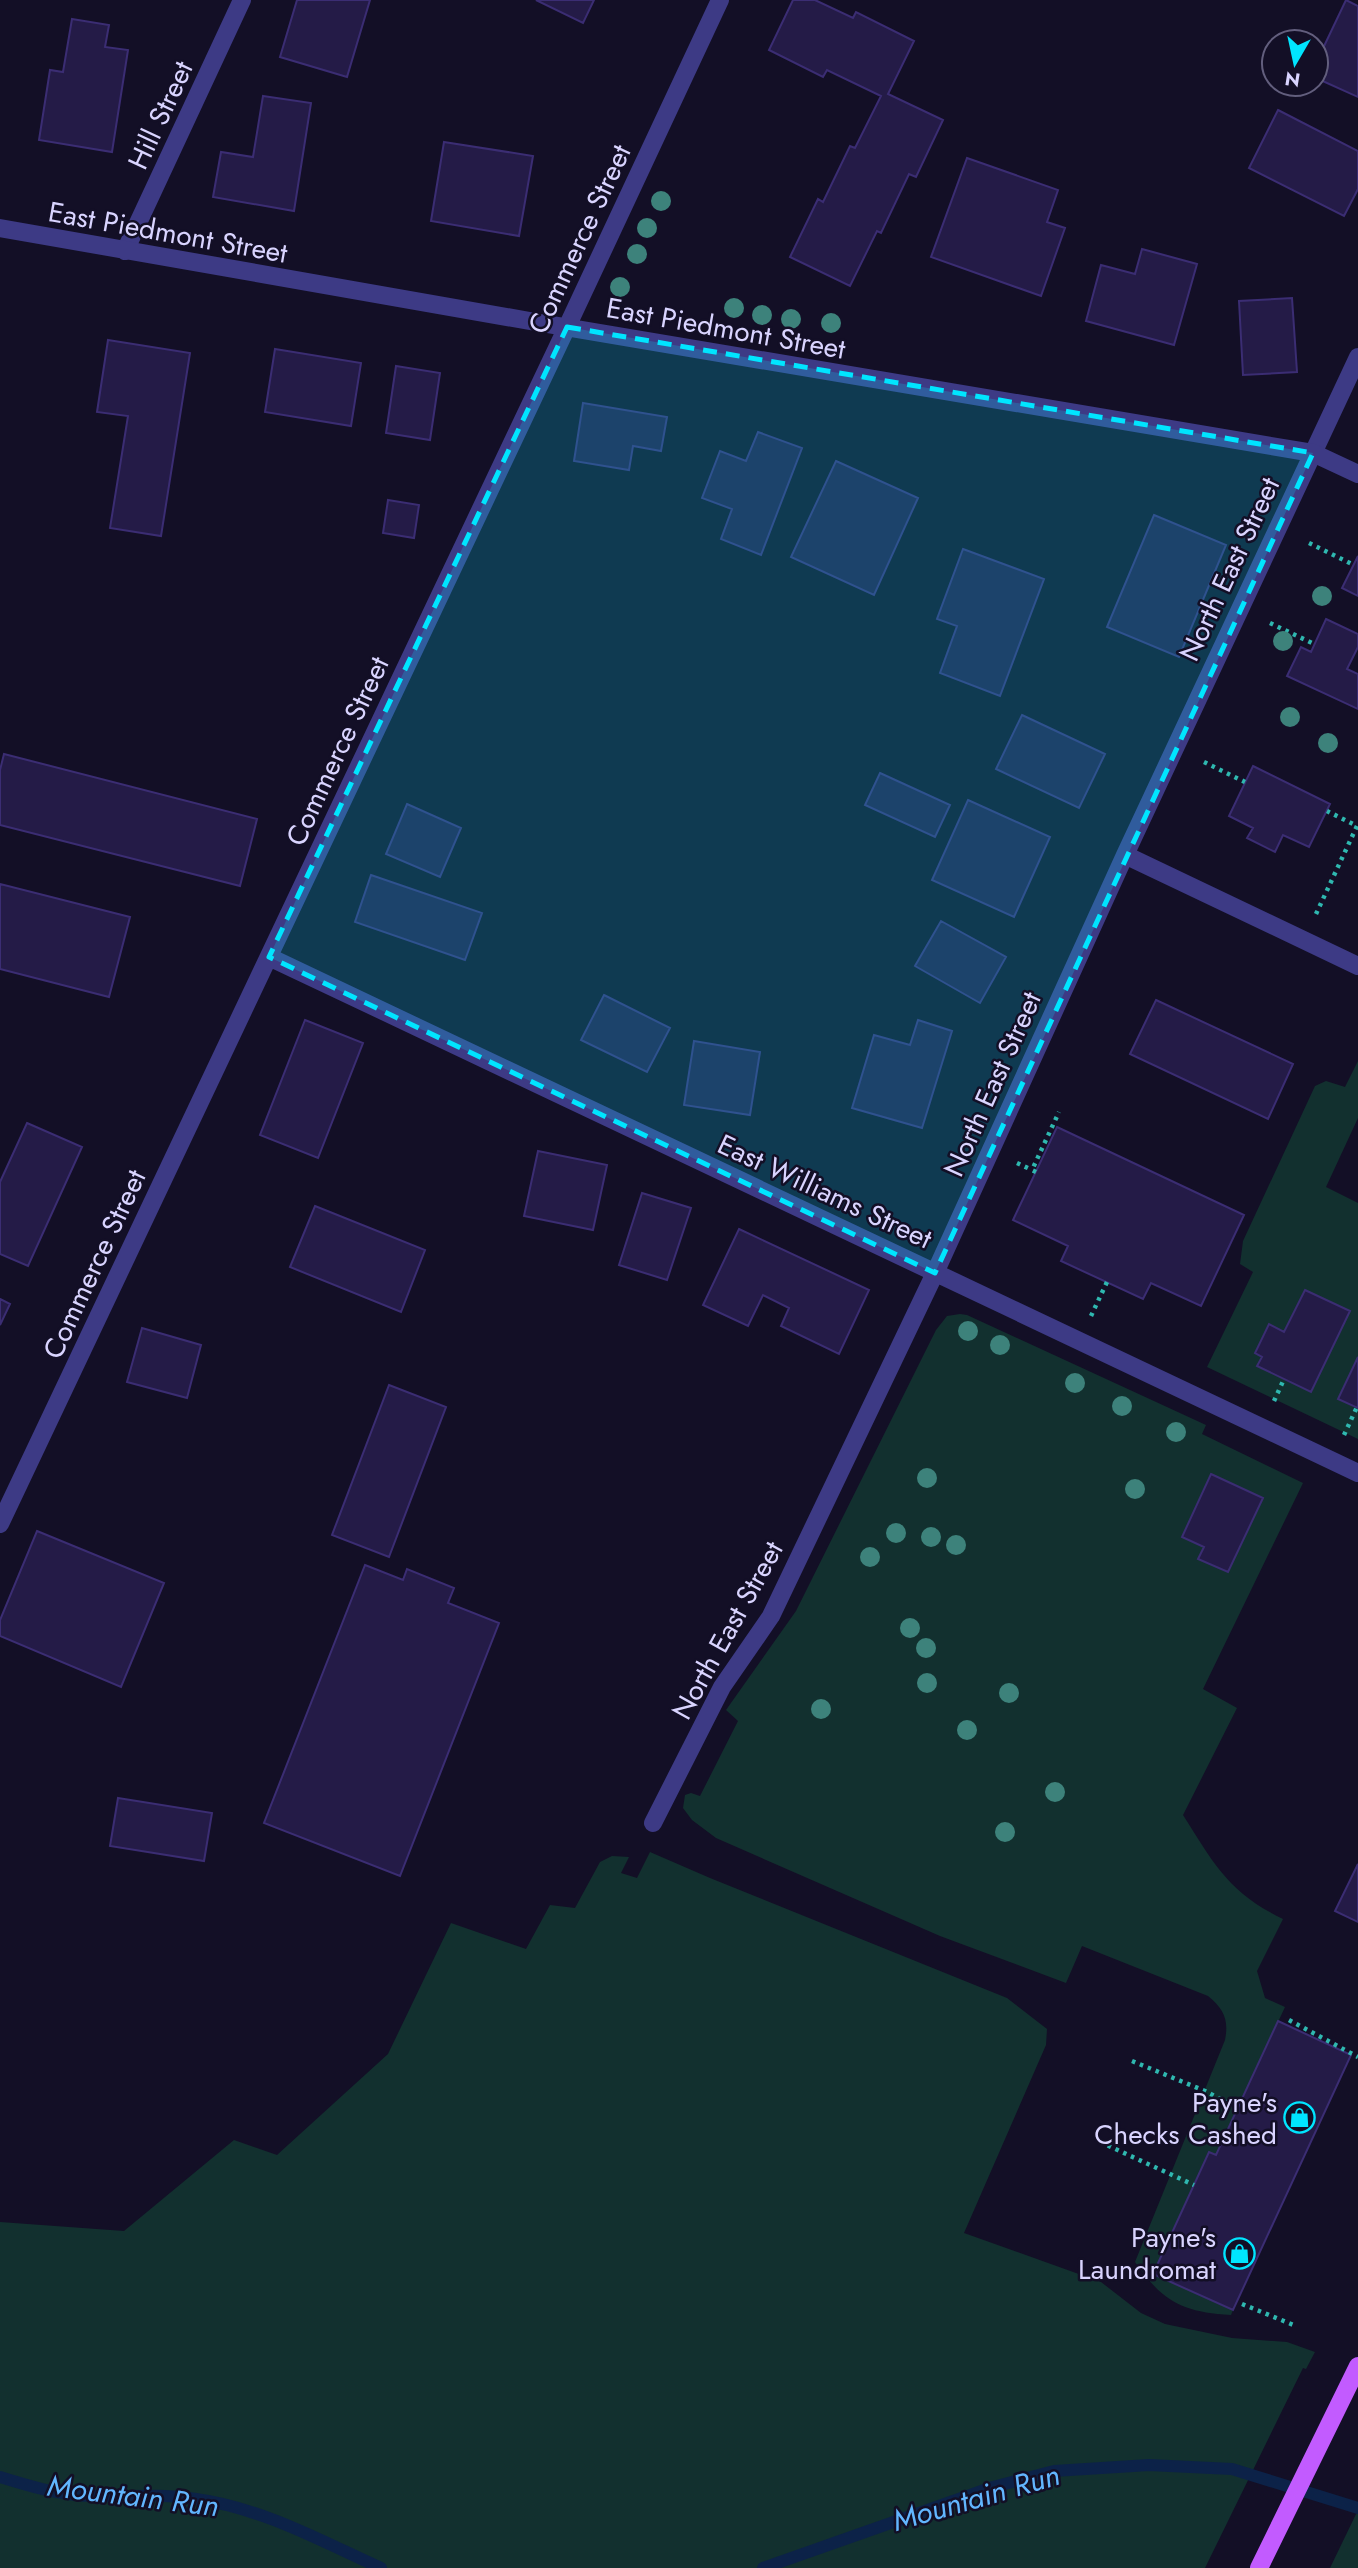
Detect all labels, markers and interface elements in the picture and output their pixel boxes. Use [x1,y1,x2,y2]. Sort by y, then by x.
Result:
north arrow [1260,28,1330,98]
street label: Hill Street [117,54,204,176]
text: N [1283,65,1302,94]
street label: Commerce Street [518,138,641,341]
street label: East Piedmont Street [45,191,291,274]
street label: East Piedmont Street [603,287,849,370]
street label: North East Street [1169,470,1290,668]
street label: Commerce Street [276,650,399,853]
street label: North East Street [933,985,1052,1183]
street label: East Williams Street [711,1124,939,1259]
street label: Commerce Street [33,1163,156,1366]
street label: North East Street [661,1533,794,1727]
place label: Payne's Checks Cashed [1094,2082,1277,2155]
shop icon: Payne's Checks Cashed [1283,2101,1317,2135]
place label: Payne's Laundromat [1078,2217,1216,2290]
shop icon: Payne's Laundromat [1222,2236,1256,2270]
water label: Mountain Run [887,2453,1065,2542]
water label: Mountain Run [45,2464,221,2527]

